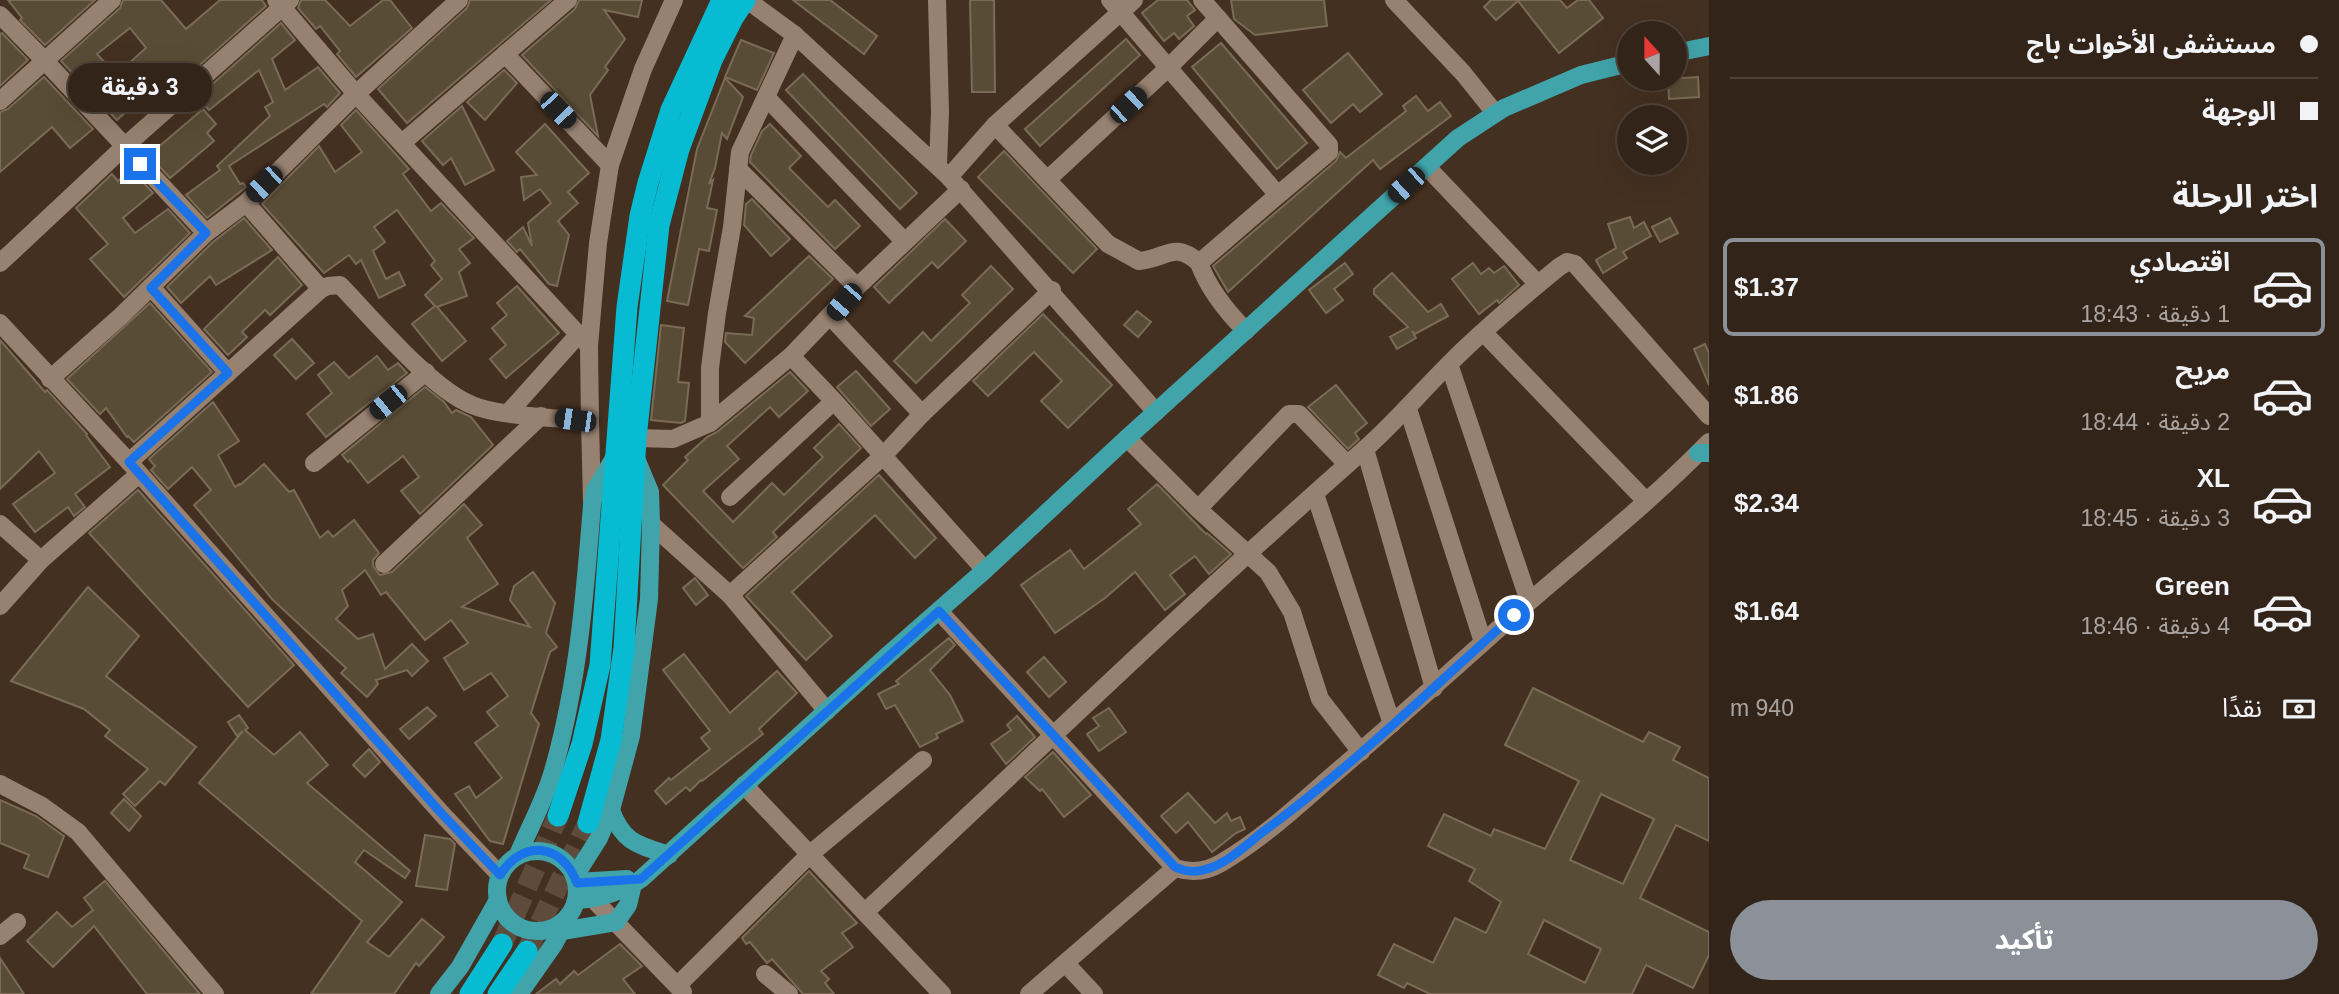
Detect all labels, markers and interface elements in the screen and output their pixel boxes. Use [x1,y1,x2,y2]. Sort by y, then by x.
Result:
north arrow [1617,21,1687,91]
map controls [1617,21,1687,175]
text: مستشفى الأخوات باج [2027,29,2276,59]
callout: 3 دقيقة [68,62,212,111]
text: 3 دقيقة [101,74,179,100]
car [1106,83,1151,127]
car [536,88,581,132]
text: الوجهة [2202,96,2276,126]
button: layers [1617,105,1687,175]
route end [124,148,156,180]
car [242,162,287,206]
car [1384,163,1429,207]
text: اختر الرحلة [2172,178,2318,214]
text: اقتصادي [2130,247,2230,277]
icon: car [2251,256,2314,319]
text: $1.37 [1734,272,1799,302]
car [823,279,866,325]
text: 1 دقيقة · 18:43 [2080,301,2230,327]
text: مريح [2175,355,2230,385]
icon: car [2251,364,2314,427]
text: $1.86 [1734,380,1799,410]
car [366,381,411,423]
car [553,407,598,433]
text: 2 دقيقة · 18:44 [2080,409,2230,435]
text: XL [2197,463,2230,493]
icon: car [2251,472,2314,535]
text: $2.34 [1734,488,1799,518]
text: 3 دقيقة · 18:45 [2080,505,2230,531]
text: Green [2155,571,2230,601]
icon: car [2251,580,2314,643]
text: $1.64 [1734,596,1799,626]
route start [1498,599,1530,631]
text: 4 دقيقة · 18:46 [2080,613,2230,639]
icon: cash [2280,690,2318,728]
text: نقدًا [2222,693,2262,723]
text: 940 m [1730,695,1794,721]
button: تأكيد [1730,900,2318,980]

